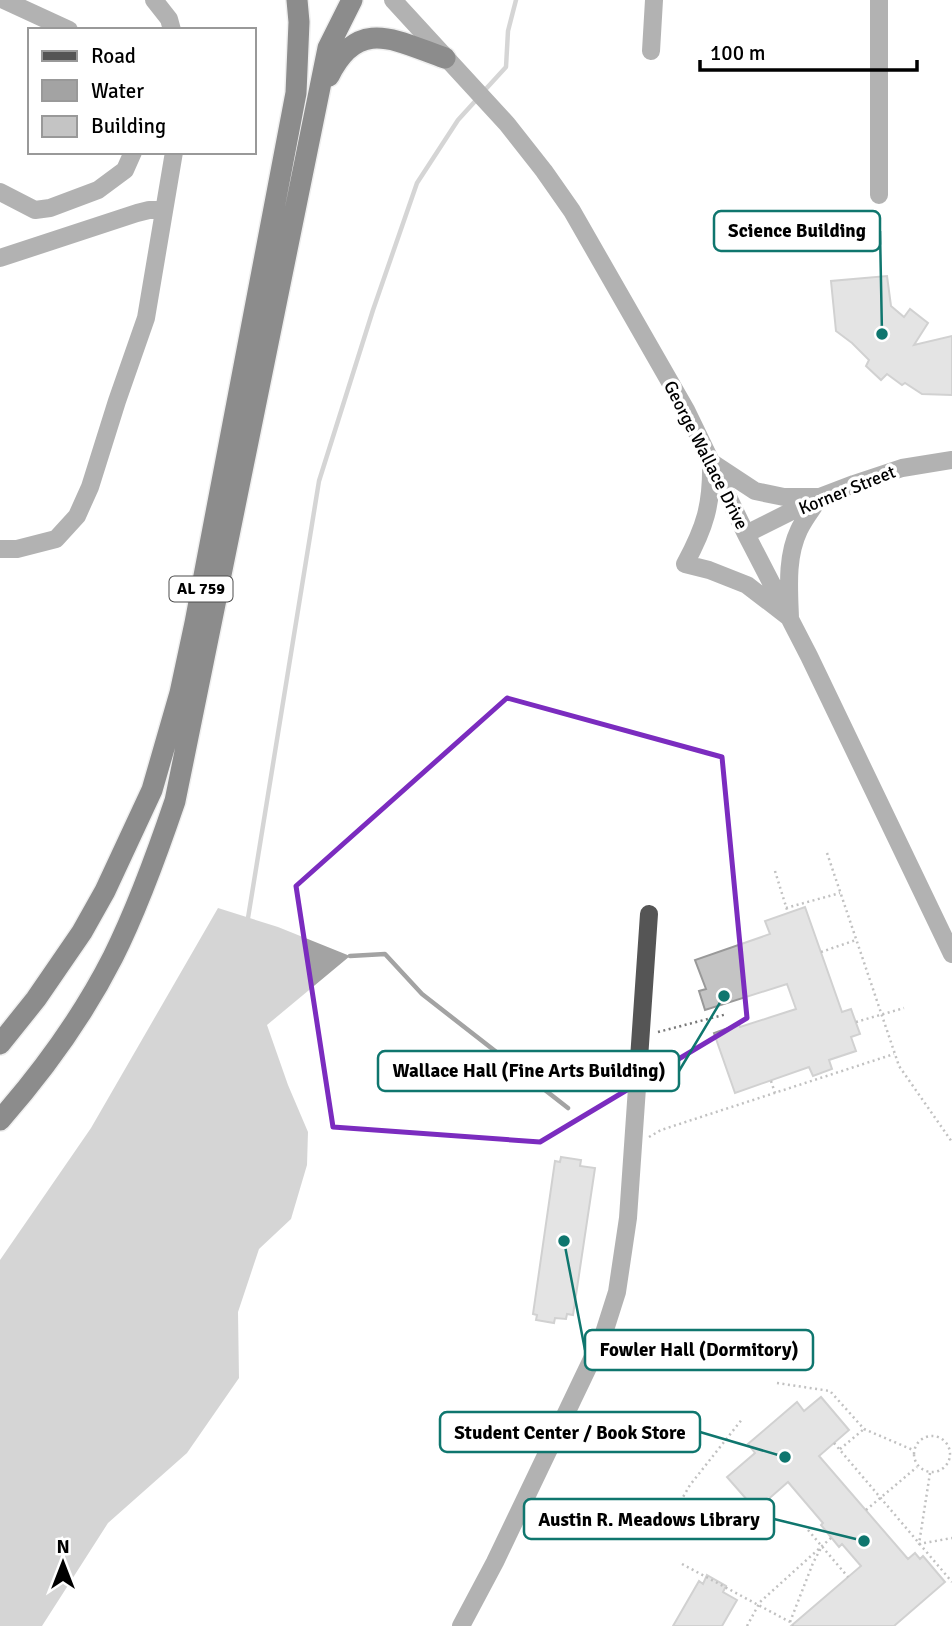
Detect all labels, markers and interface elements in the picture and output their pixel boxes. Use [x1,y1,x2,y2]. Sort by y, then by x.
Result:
legend [28,28,256,154]
scale bar [700,28,917,72]
text: 100 m [710,40,765,66]
text: Road [91,43,136,69]
text: Water [91,78,144,104]
text: Building [91,113,166,139]
callout: Science Building [714,211,880,251]
text: Science Building [728,219,866,243]
street label: George Wallace Drive [659,377,753,533]
street label: Korner Street [795,461,899,519]
road number: AL 759 [170,576,232,602]
callout: Wallace Hall (Fine Arts Building) [378,1051,679,1091]
text: Wallace Hall (Fine Arts Building) [392,1059,666,1083]
callout: Fowler Hall (Dormitory) [585,1330,813,1370]
text: Fowler Hall (Dormitory) [599,1338,799,1362]
callout: Student Center / Book Store [440,1412,700,1452]
text: Student Center / Book Store [454,1421,686,1445]
callout: Austin R. Meadows Library [524,1499,774,1539]
text: Austin R. Meadows Library [538,1508,760,1532]
north arrow [28,1528,98,1598]
text: N [56,1535,70,1559]

